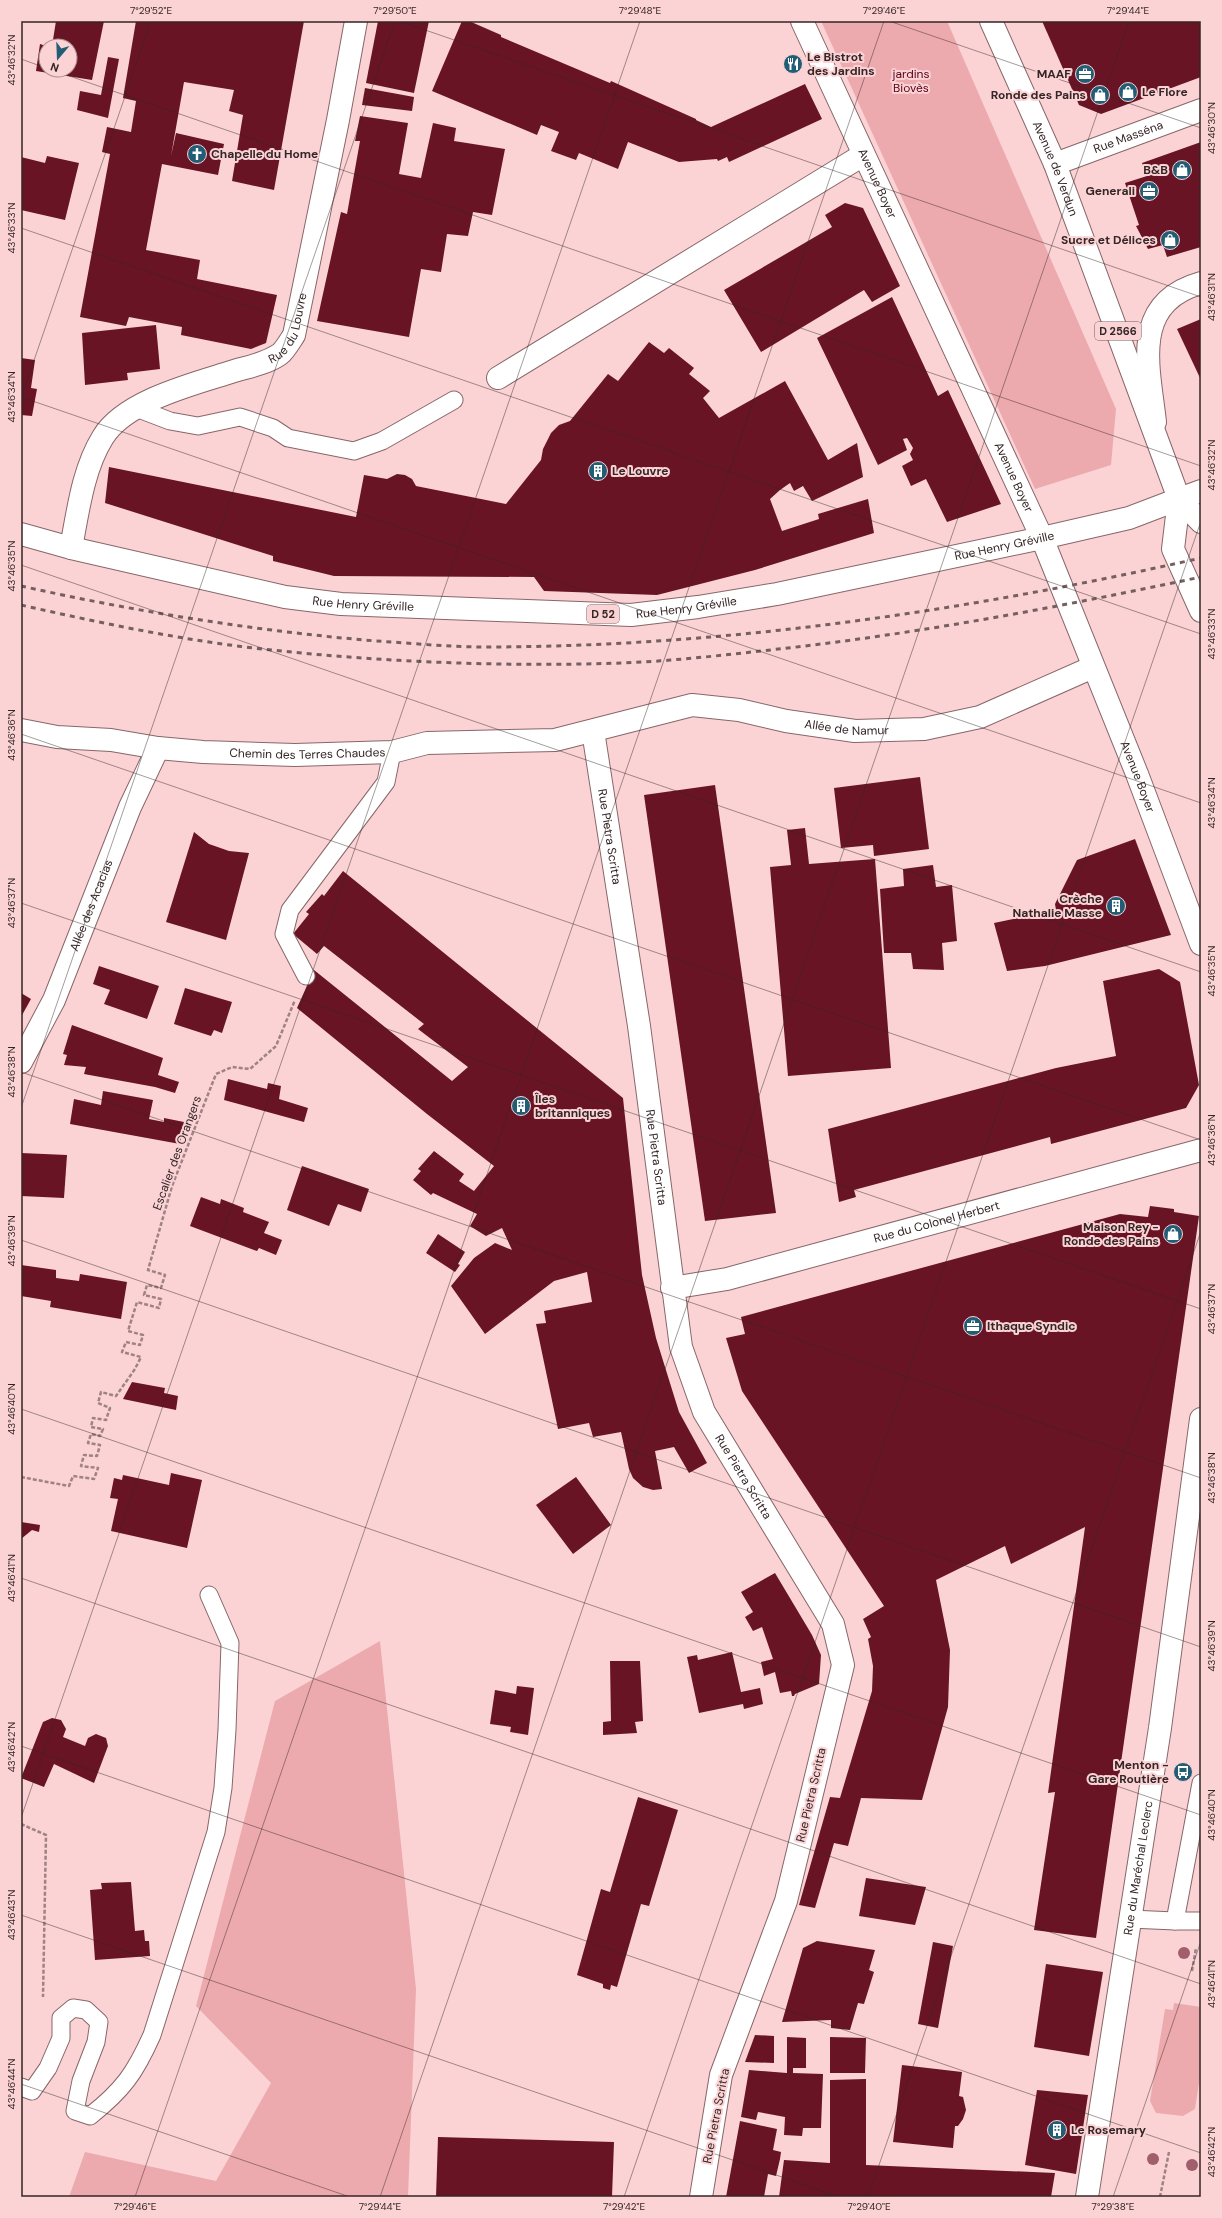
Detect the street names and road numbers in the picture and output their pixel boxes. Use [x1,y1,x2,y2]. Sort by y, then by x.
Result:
street label: Rue Masséna [1091,117,1165,157]
street label: Avenue de Verdun [1029,118,1082,218]
street label: Avenue Boyer [854,146,901,221]
street label: Rue du Louvre [266,291,310,367]
road number: D 2566 [1095,322,1141,340]
street label: Avenue Boyer [991,440,1037,515]
street label: Rue Henry Gréville [953,527,1056,564]
street label: Rue Henry Gréville [312,592,414,615]
street label: Rue Henry Gréville [635,593,738,622]
road number: D 52 [587,605,619,623]
street label: Allée de Namur [804,716,890,739]
street label: Avenue Boyer [1116,738,1159,815]
street label: Chemin des Terres Chaudes [229,744,386,763]
street label: Rue Pietra Scritta [594,788,625,886]
street label: Allée des Acacias [66,857,117,953]
street label: Escalier des Orangers [149,1094,205,1212]
street label: Rue Pietra Scritta [642,1108,670,1206]
street label: Rue du Colonel Herbert [872,1197,1002,1247]
street label: Rue Pietra Scritta [711,1431,775,1522]
street label: Rue Pietra Scritta [792,1746,830,1844]
street label: Rue du Maréchal Leclerc [1120,1799,1157,1936]
street label: Rue Pietra Scritta [699,2067,733,2165]

